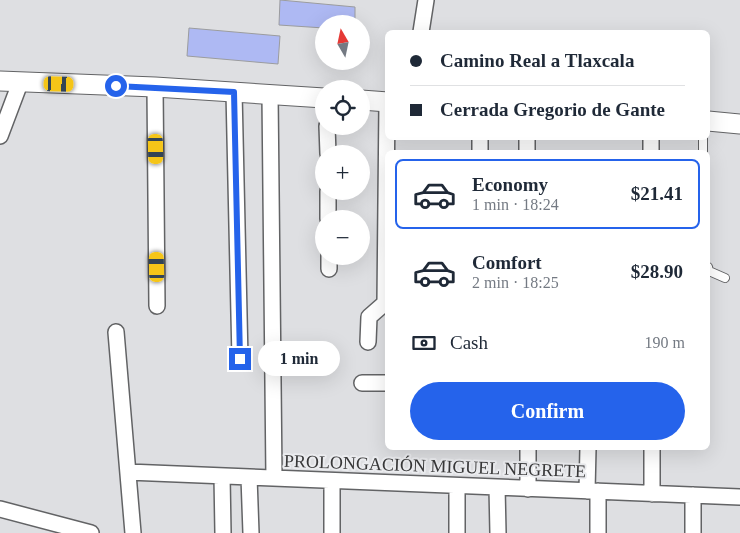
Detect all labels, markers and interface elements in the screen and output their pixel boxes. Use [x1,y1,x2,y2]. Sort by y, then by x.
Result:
north arrow [315,15,370,70]
map controls [315,15,370,265]
text: Camino Real a Tlaxcala [440,50,634,71]
route start [105,75,127,97]
car [43,76,74,92]
button: locate [315,80,370,135]
text: Cerrada Gregorio de Gante [440,99,665,120]
car [148,134,163,164]
button: + [315,145,370,200]
icon: car [412,172,457,217]
text: Economy [472,174,548,195]
text: $21.41 [631,183,683,204]
text: 1 min · 18:24 [472,196,559,213]
button: − [315,210,370,265]
icon: car [412,250,457,295]
car [149,252,164,282]
text: Comfort [472,252,542,273]
text: $28.90 [631,261,683,282]
text: 2 min · 18:25 [472,274,559,291]
icon: cash [410,329,438,357]
text: Cash [450,332,488,353]
text: 190 m [645,334,685,351]
callout: 1 min [258,342,340,376]
route end [229,348,251,370]
text: 1 min [280,350,318,367]
button: Confirm [410,382,685,440]
street label: PROLONGACIÓN MIGUEL NEGRETE [284,450,586,481]

